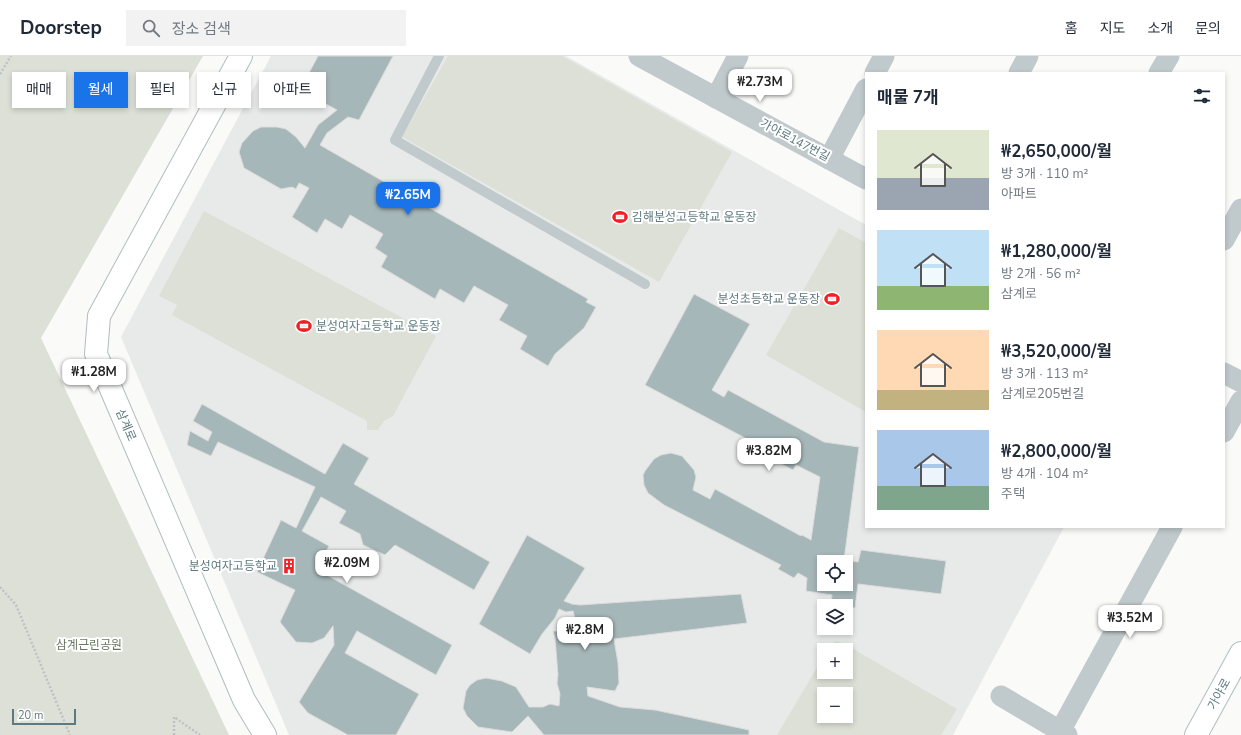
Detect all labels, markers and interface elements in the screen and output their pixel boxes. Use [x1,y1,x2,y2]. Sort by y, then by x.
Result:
search box [126,10,406,46]
text: Doorstep [20,15,102,41]
icon: search [140,17,162,39]
text: 장소 검색 [172,19,231,39]
text: 홈 [1065,19,1078,38]
text: 지도 [1100,19,1125,38]
text: 소개 [1147,19,1173,38]
text: 문의 [1195,19,1221,38]
pin: ₩2.73M [727,69,793,103]
chip: 매매 [12,72,66,108]
chip: 월세 [74,72,128,108]
chip: 필터 [136,72,189,108]
chip: 신규 [197,72,251,108]
chip: 아파트 [259,72,326,108]
text: ₩2.73M [737,73,783,91]
icon: filters [1191,85,1213,107]
text: 매물 7개 [877,86,939,109]
street label: 가야로147번길 [757,115,833,165]
text: ₩2,650,000/월 [1001,140,1112,163]
icon: home [909,146,957,194]
text: 방 3개 · 110 m² [1001,165,1089,183]
pin: ₩2.65M [375,182,441,216]
text: 아파트 [1001,185,1037,203]
text: ₩2.65M [385,186,431,204]
sports icon: 김해분성고등학교 운동장 [611,208,629,226]
place label: 김해분성고등학교 운동장 [632,209,757,225]
text: ₩1,280,000/월 [1001,240,1112,263]
icon: home [909,246,957,294]
text: 방 2개 · 56 m² [1001,265,1081,283]
text: 삼계로 [1001,285,1037,303]
sports icon: 분성초등학교 운동장 [823,290,841,308]
place label: 분성초등학교 운동장 [718,291,820,307]
sports icon: 분성여자고등학교 운동장 [295,317,313,335]
place label: 분성여자고등학교 운동장 [316,318,441,334]
text: ₩3,520,000/월 [1001,340,1112,363]
icon: home [909,346,957,394]
pin: ₩1.28M [61,359,127,393]
text: ₩1.28M [71,363,117,381]
text: 방 3개 · 113 m² [1001,365,1089,383]
text: 삼계로205번길 [1001,385,1084,403]
street label: 삼계로 [112,407,140,443]
pin: ₩3.82M [736,438,802,472]
text: ₩2,800,000/월 [1001,440,1112,463]
text: ₩3.82M [746,442,792,460]
icon: home [909,446,957,494]
text: 방 4개 · 104 m² [1001,465,1089,483]
text: 주택 [1001,485,1025,503]
pin: ₩2.09M [314,550,380,584]
text: ₩2.09M [324,554,370,572]
map controls [817,555,853,723]
button: locate [817,555,853,591]
building icon: 분성여자고등학교 [280,557,298,575]
place label: 분성여자고등학교 [189,558,277,574]
button: layers [817,599,853,635]
pin: ₩3.52M [1097,605,1163,639]
text: ₩3.52M [1107,609,1153,627]
pin: ₩2.8M [557,617,613,651]
text: ₩2.8M [566,621,604,639]
park label: 삼계근린공원 [56,637,122,653]
button: + [817,643,853,679]
street label: 가야로 [1204,676,1234,712]
button: − [817,687,853,723]
scale bar [12,707,76,726]
text: 20 m [18,708,43,723]

